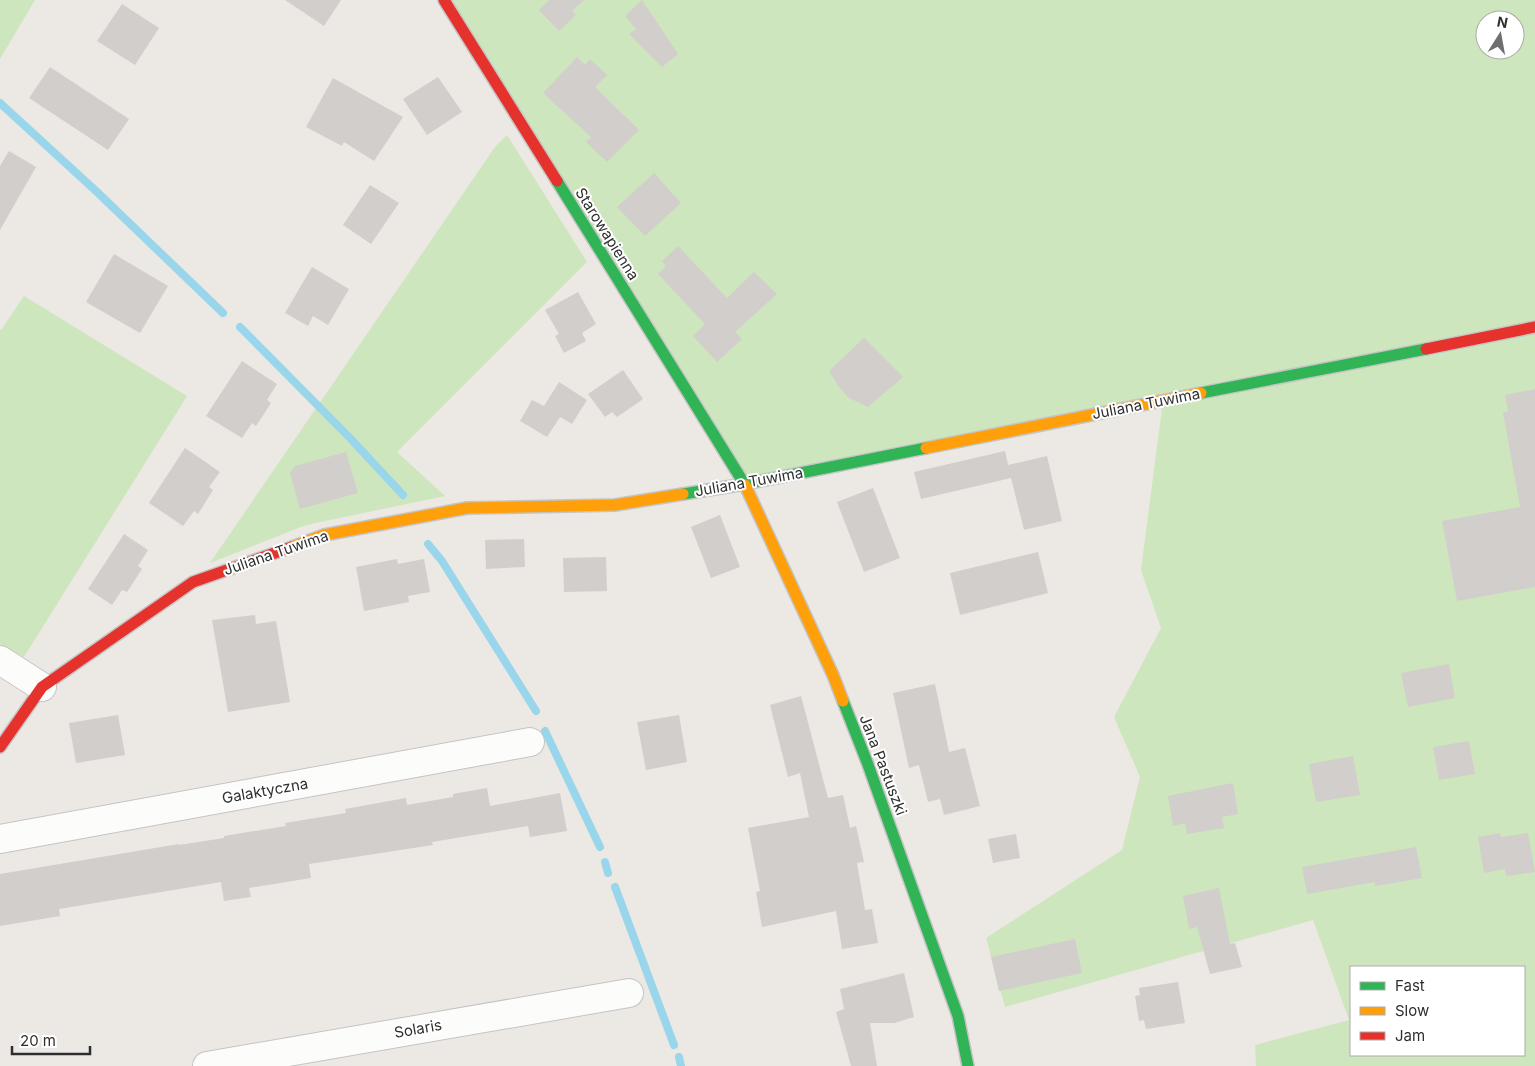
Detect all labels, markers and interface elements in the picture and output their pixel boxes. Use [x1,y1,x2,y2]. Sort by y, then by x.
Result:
north arrow [1475,10,1525,60]
text: N [1496,12,1509,31]
street label: Starowapienna [571,184,643,284]
street label: Juliana Tuwima [1090,384,1201,423]
street label: Juliana Tuwima [693,463,805,500]
street label: Juliana Tuwima [221,526,331,579]
street label: Jana Pastuszki [856,712,911,818]
street label: Galaktyczna [220,774,309,807]
legend [1350,966,1525,1056]
text: Fast [1395,976,1425,995]
text: Slow [1395,1001,1429,1020]
street label: Solaris [393,1015,443,1042]
scale bar [12,1024,90,1056]
text: Jam [1395,1026,1425,1045]
text: 20 m [20,1031,56,1050]

